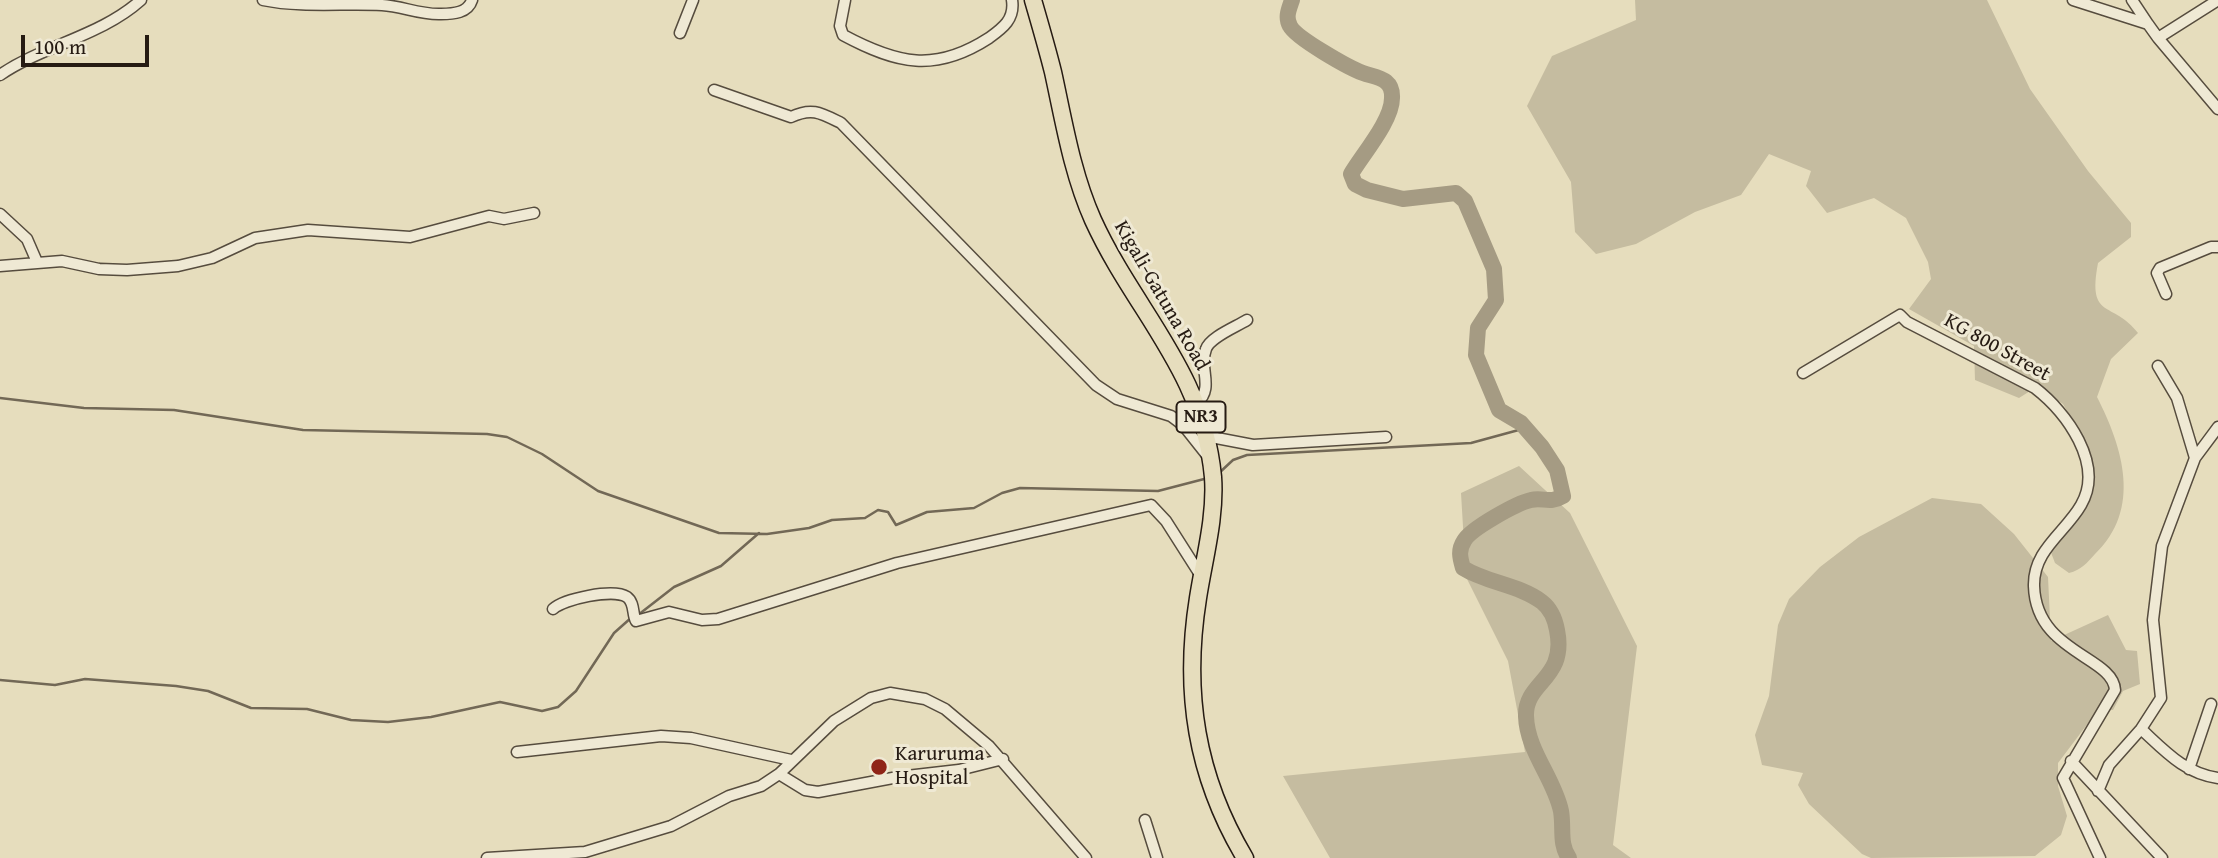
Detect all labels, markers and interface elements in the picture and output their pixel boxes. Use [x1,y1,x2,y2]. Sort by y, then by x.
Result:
scale bar [24,21,152,65]
text: 100 m [34,31,86,62]
street label: Kigali-Gatuna Road [1108,216,1214,376]
street label: KG 800 Street [1940,308,2054,388]
road number: NR3 [1176,402,1226,432]
place label: Karuruma Hospital [895,742,984,792]
marker: Karuruma Hospital [869,757,889,777]

